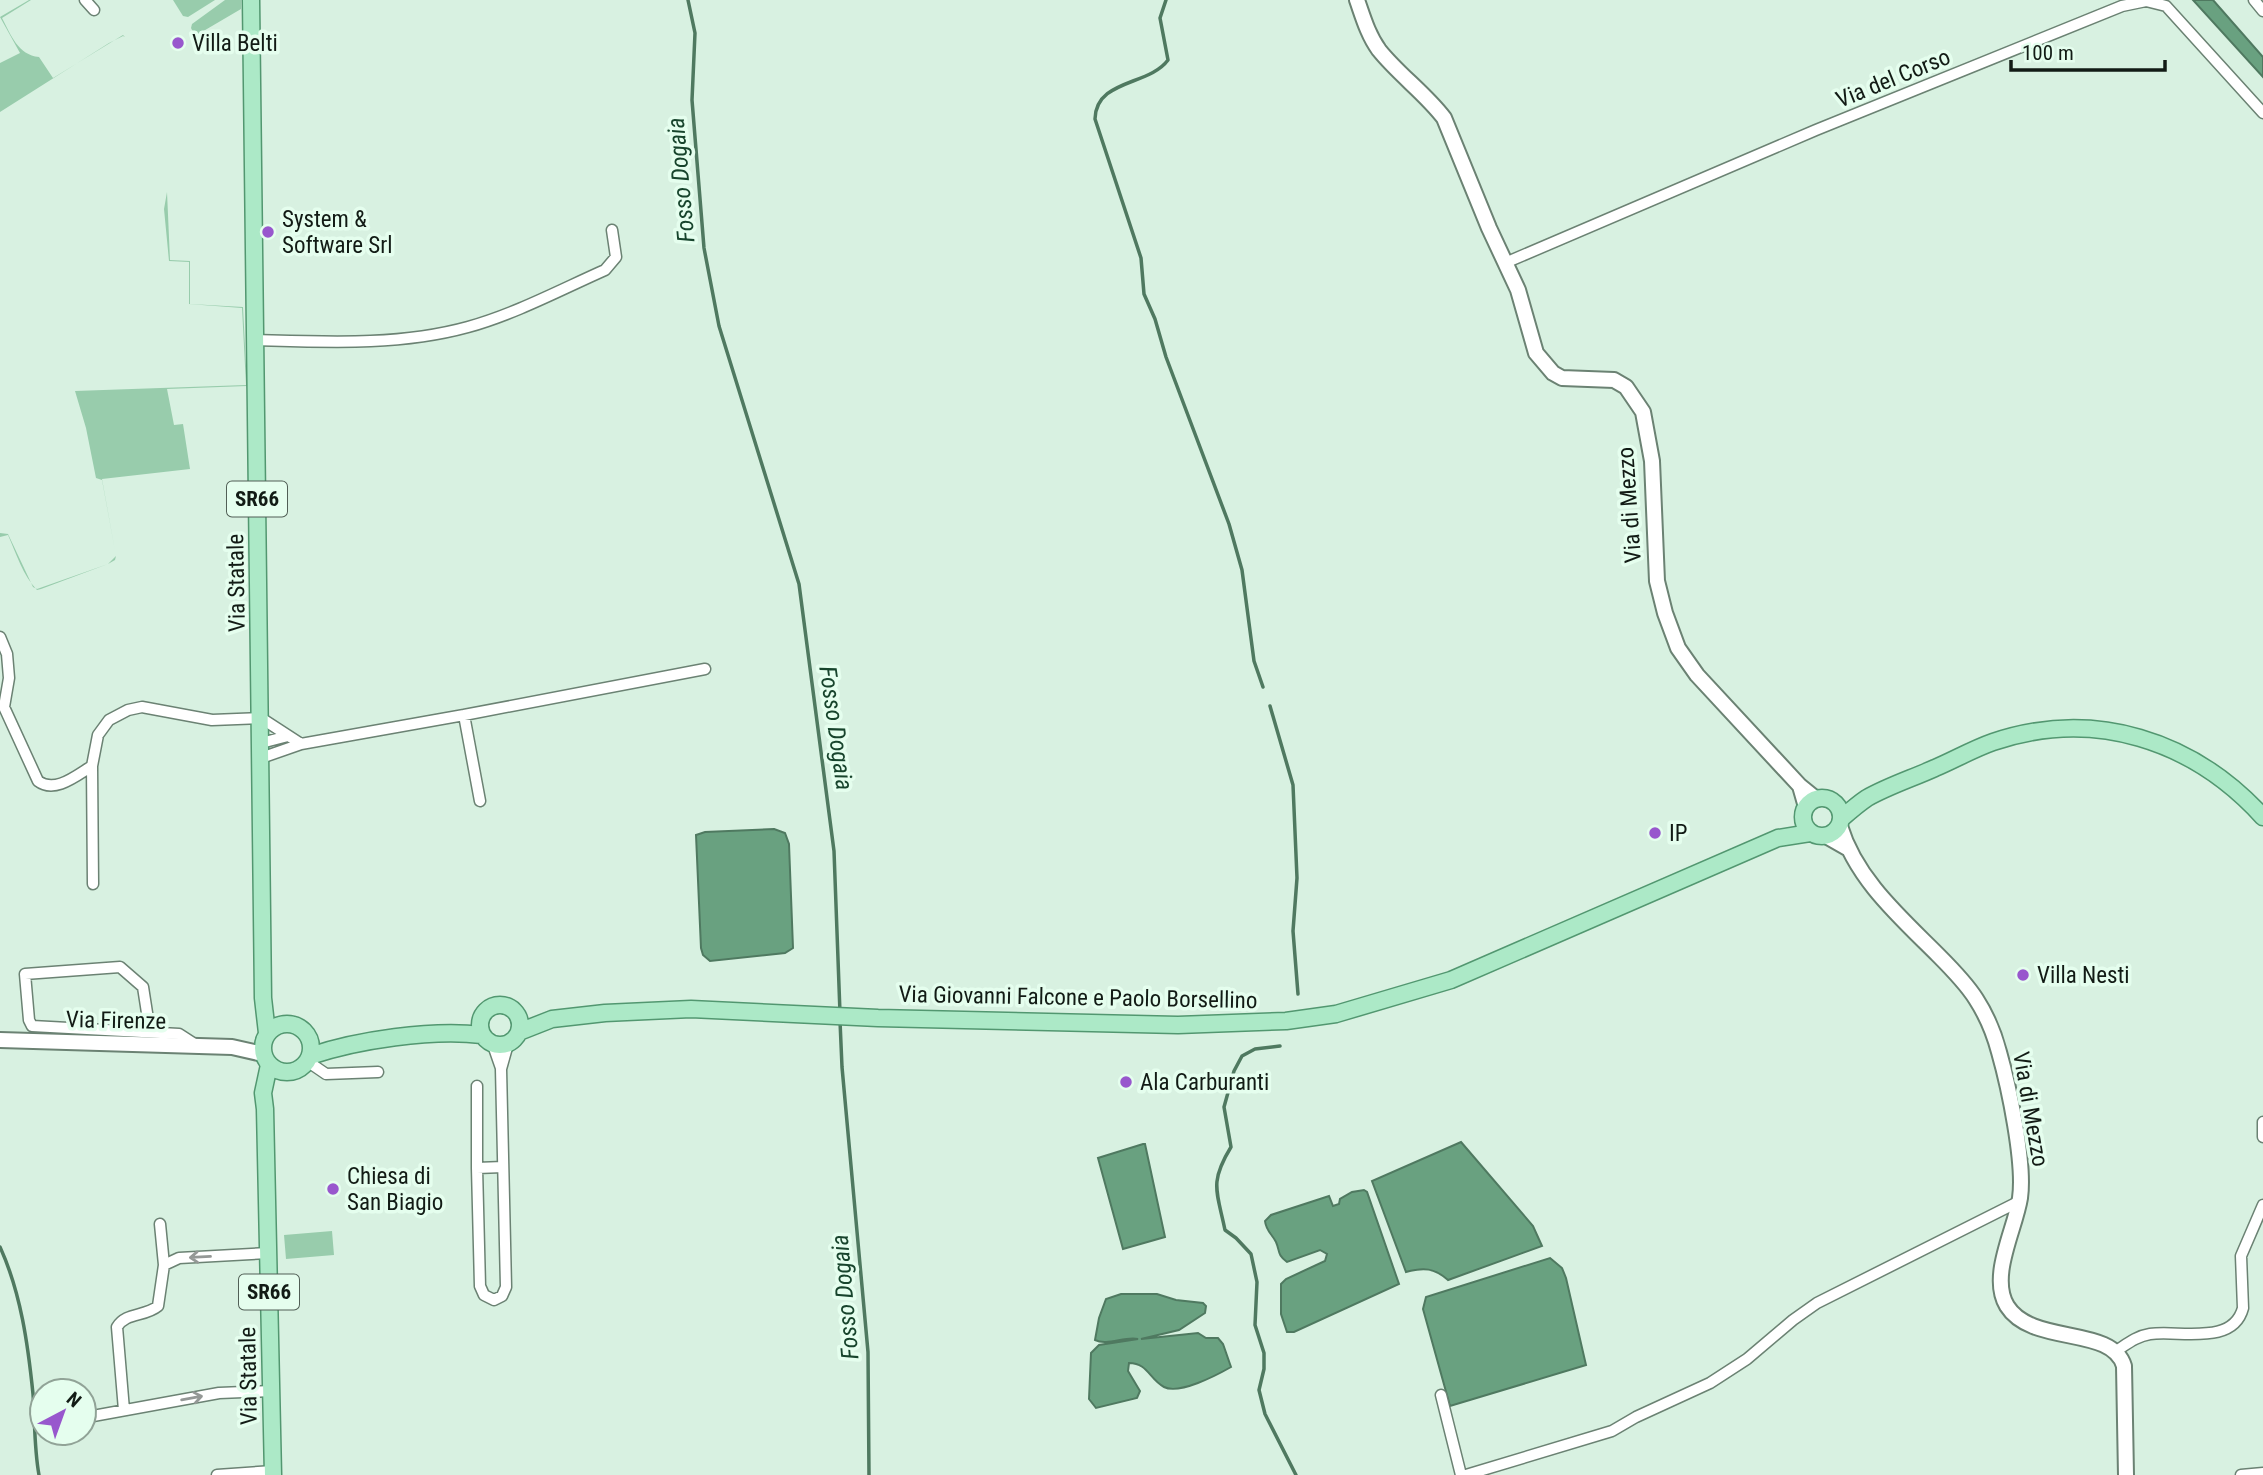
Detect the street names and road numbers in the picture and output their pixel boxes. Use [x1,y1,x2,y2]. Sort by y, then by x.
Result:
street label: Via del Corso [1832,43,1954,114]
street label: Via di Mezzo [1612,446,1647,564]
road number: SR66 [227,482,287,516]
street label: Via Statale [222,534,251,632]
street label: Via Giovanni Falcone e Paolo Borsellino [898,981,1258,1014]
street label: Via Firenze [66,1006,166,1035]
street label: Via di Mezzo [2007,1050,2054,1169]
road number: SR66 [239,1274,299,1310]
street label: Via Statale [234,1327,263,1425]

